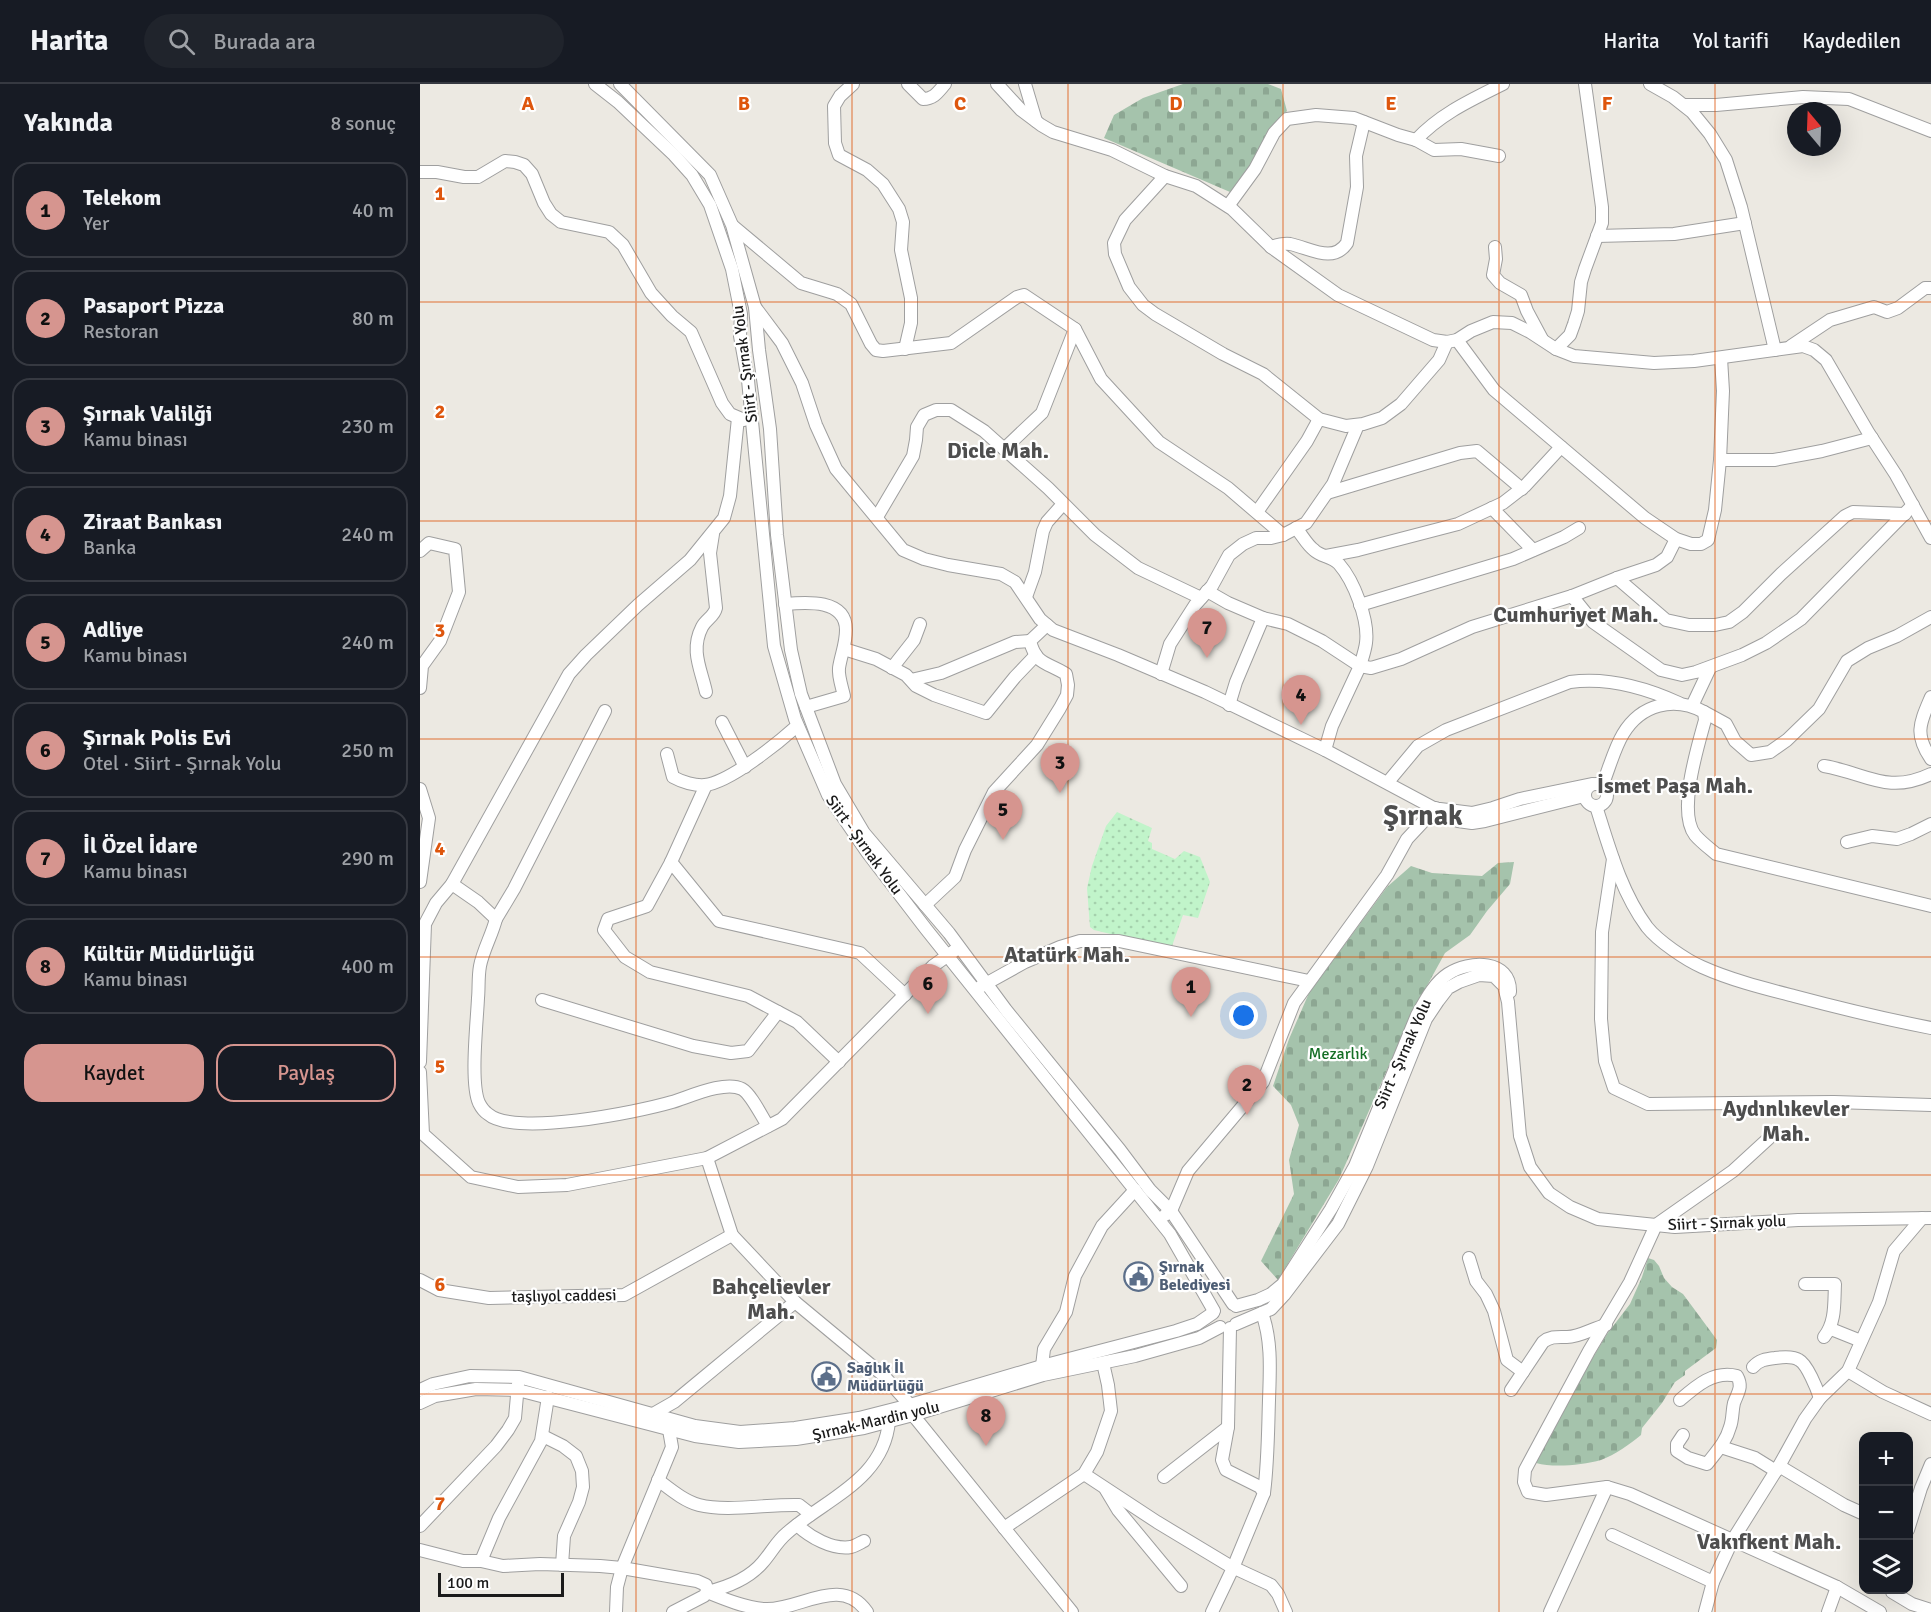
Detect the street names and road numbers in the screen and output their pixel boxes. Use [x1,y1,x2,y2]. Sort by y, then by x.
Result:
street label: Siirt - Şırnak Yolu [728,304,762,424]
street label: Siirt - Şırnak Yolu [821,791,907,899]
street label: Siirt - Şırnak Yolu [1370,996,1436,1112]
street label: Siirt - Şırnak yolu [1667,1211,1787,1235]
street label: taşlıyol caddesi [511,1285,617,1307]
street label: Şırnak-Mardin yolu [810,1397,942,1445]

